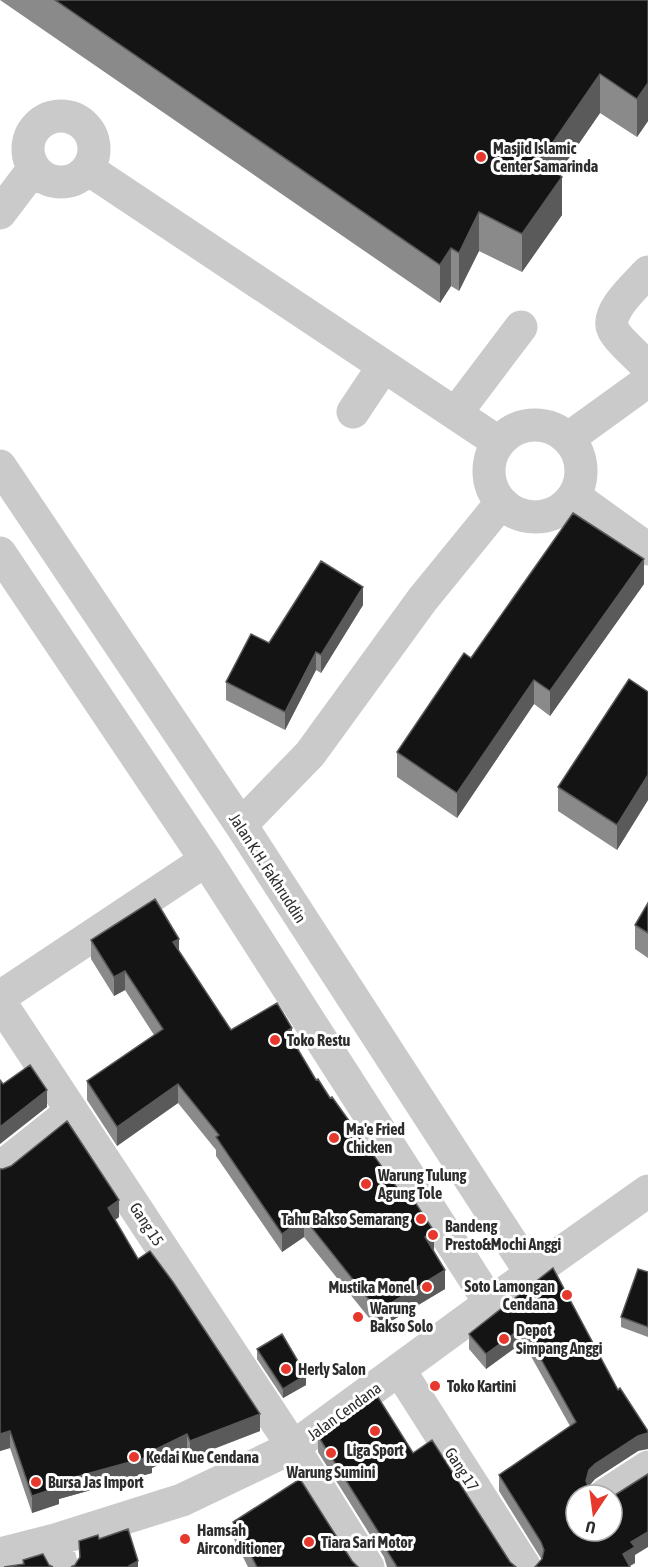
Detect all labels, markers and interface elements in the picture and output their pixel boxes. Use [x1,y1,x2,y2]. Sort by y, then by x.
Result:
place label: Masjid Islamic Center Samarinda [493,139,598,175]
marker: Masjid Islamic Center Samarinda [474,150,488,164]
street label: Jalan K.H. Fakhruddin [226,810,310,926]
place label: Toko Restu [287,1031,351,1049]
marker: Toko Restu [268,1033,282,1047]
place label: Ma'e Fried Chicken [346,1120,405,1156]
marker: Ma'e Fried Chicken [327,1131,341,1145]
place label: Warung Tulung Agung Tole [377,1166,467,1202]
marker: Warung Tulung Agung Tole [359,1177,373,1191]
street label: Gang 15 [126,1199,168,1249]
place label: Tahu Bakso Semarang [281,1210,409,1228]
marker: Tahu Bakso Semarang [414,1212,428,1226]
place label: Bandeng Presto&Mochi Anggi [445,1217,562,1253]
marker: Bandeng Presto&Mochi Anggi [426,1228,440,1242]
place label: Soto Lamongan Cendana [464,1277,555,1313]
place label: Mustika Monel [328,1278,416,1296]
marker: Mustika Monel [420,1280,434,1294]
marker: Soto Lamongan Cendana [560,1288,574,1302]
place label: Warung Bakso Solo [369,1299,434,1335]
marker: Warung Bakso Solo [351,1310,365,1324]
place label: Depot Simpang Anggi [516,1321,603,1357]
marker: Depot Simpang Anggi [497,1332,511,1346]
place label: Herly Salon [298,1360,366,1378]
marker: Herly Salon [279,1362,293,1376]
place label: Toko Kartini [447,1377,517,1395]
street label: Jalan Cendana [304,1378,384,1444]
marker: Toko Kartini [428,1379,442,1393]
marker: Liga Sport [368,1424,382,1438]
place label: Liga Sport [346,1441,404,1459]
street label: Gang 17 [441,1444,483,1494]
marker: Warung Sumini [324,1446,338,1460]
place label: Kedai Kue Cendana [146,1448,259,1466]
marker: Kedai Kue Cendana [127,1450,141,1464]
place label: Warung Sumini [286,1463,376,1481]
place label: Bursa Jas Import [48,1473,144,1491]
marker: Bursa Jas Import [29,1475,43,1489]
north arrow [564,1483,624,1543]
text: U [584,1518,597,1537]
place label: Hamsah Airconditioner [196,1521,282,1557]
marker: Hamsah Airconditioner [178,1532,192,1546]
place label: Tiara Sari Motor [321,1533,413,1551]
marker: Tiara Sari Motor [302,1535,316,1549]

